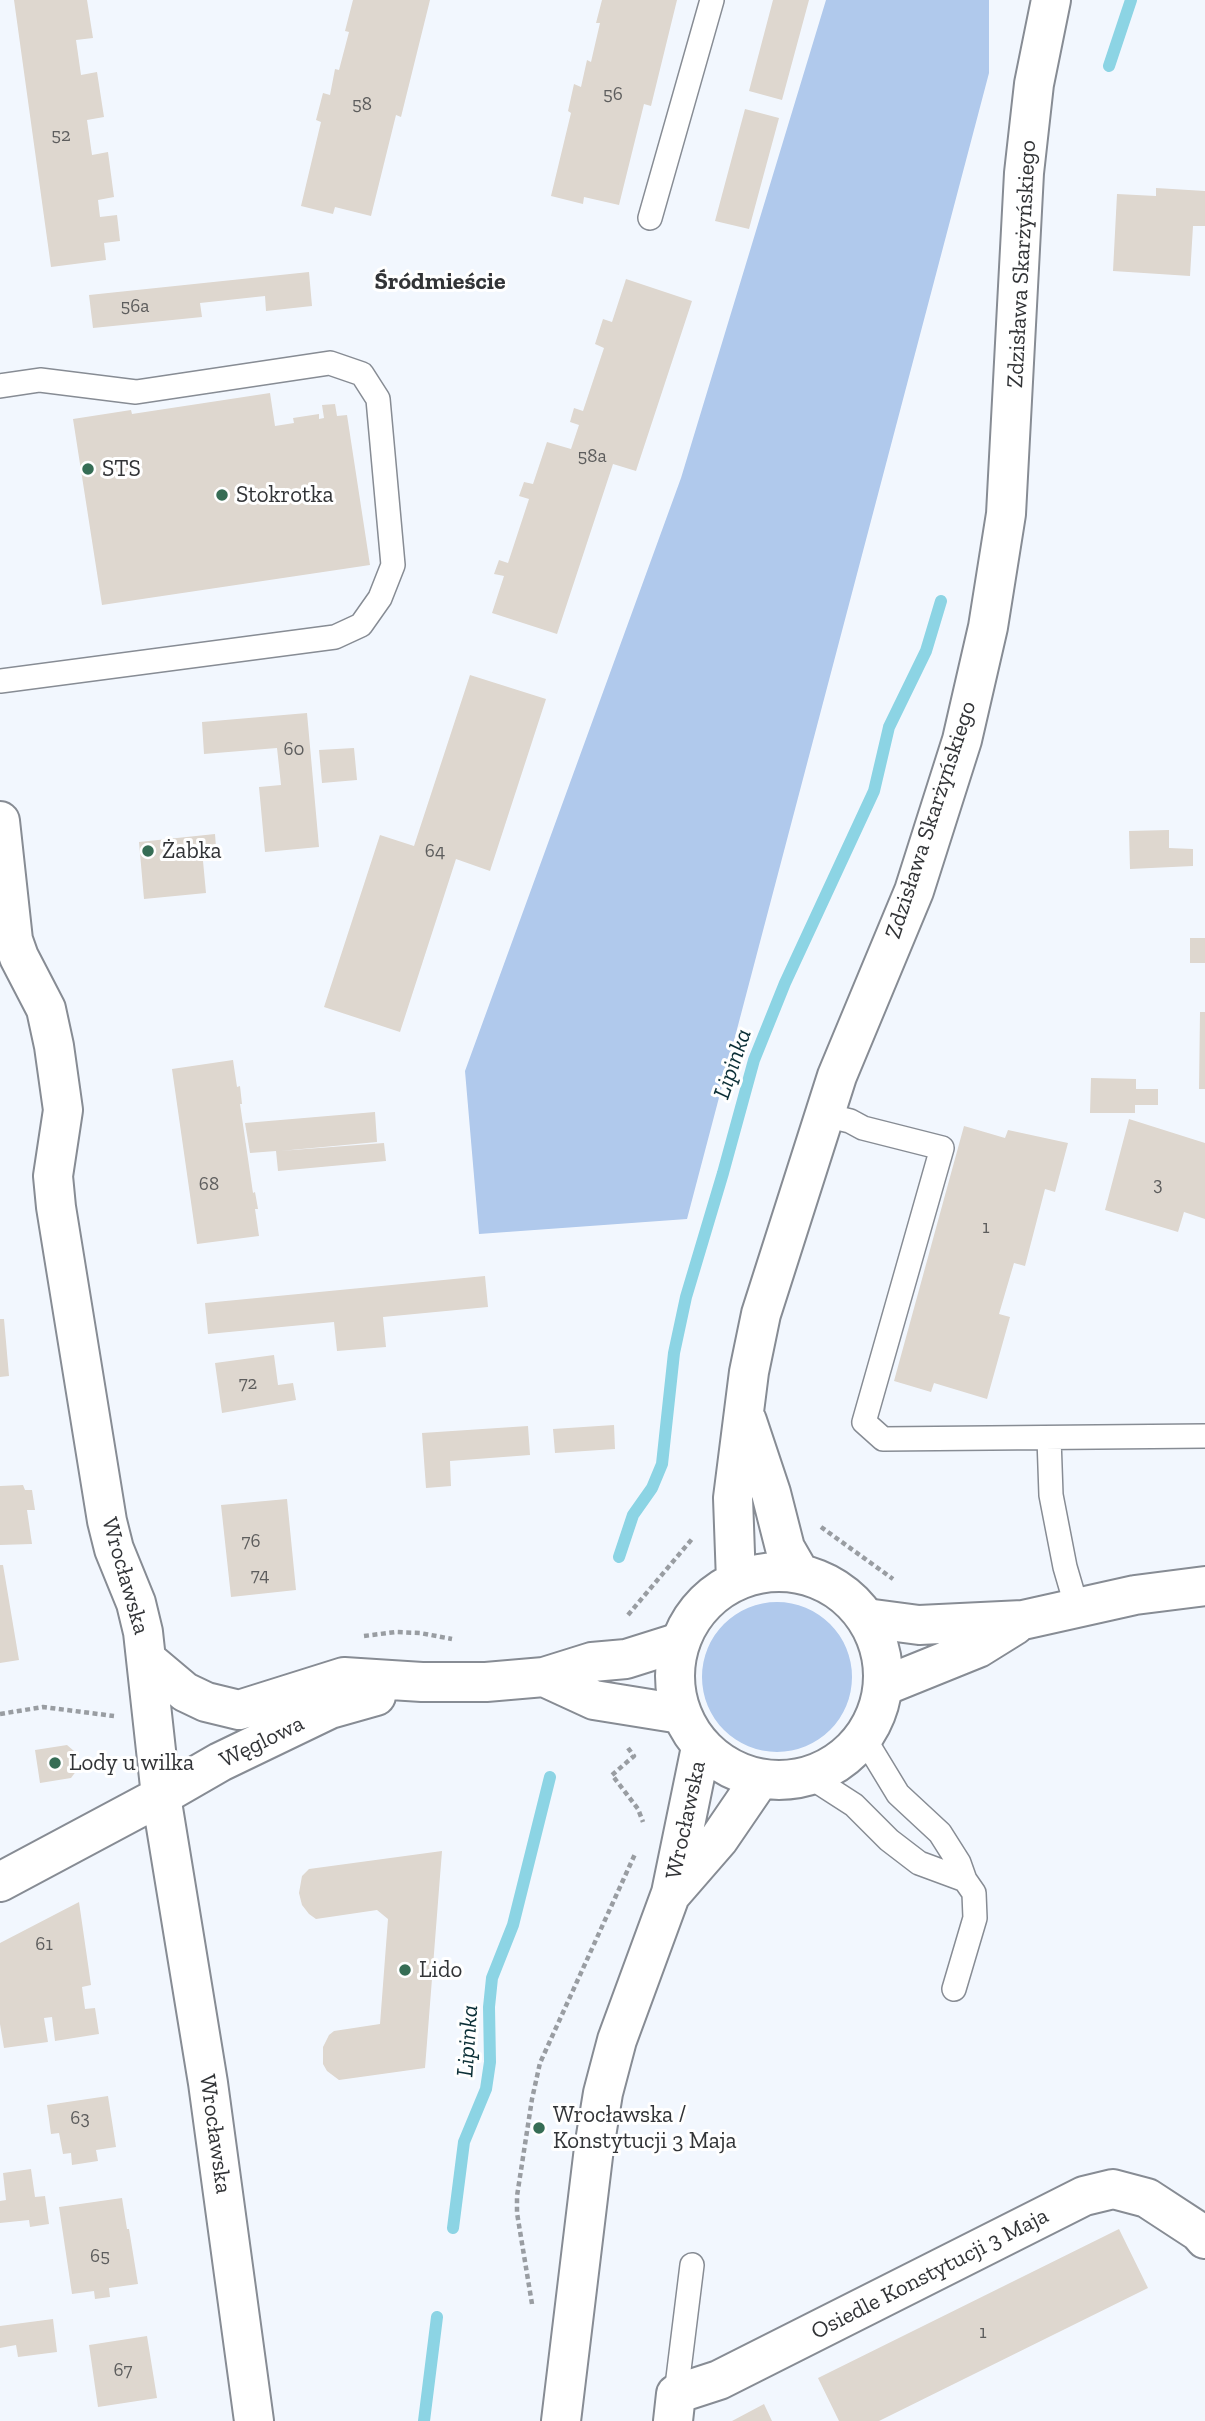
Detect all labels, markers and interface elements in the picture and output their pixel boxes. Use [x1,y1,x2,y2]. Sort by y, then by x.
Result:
house number: 56 [603,84,623,106]
house number: 58 [352,94,372,116]
house number: 52 [51,125,71,147]
street label: Zdzisława Skarżyńskiego [1002,139,1042,389]
district label: Śródmieście [374,268,506,296]
house number: 56a [121,296,149,318]
house number: 58a [577,446,607,468]
place label: STS [102,455,141,483]
marker: STS [80,461,96,477]
place label: Stokrotka [236,481,334,509]
marker: Stokrotka [214,487,230,503]
street label: Zdzisława Skarżyńskiego [880,698,982,942]
house number: 60 [283,739,305,761]
place label: Żabka [162,837,222,865]
house number: 64 [425,841,445,863]
marker: Żabka [140,843,156,859]
water label: Lipinka [708,1025,758,1103]
house number: 68 [199,1174,219,1196]
house number: 3 [1153,1174,1163,1196]
house number: 1 [982,1217,990,1239]
house number: 72 [239,1373,257,1395]
street label: Wrocławska [95,1514,155,1638]
house number: 76 [241,1531,261,1553]
house number: 74 [251,1565,269,1587]
street label: Węglowa [215,1710,309,1774]
place label: Lody u wilka [69,1749,194,1777]
marker: Lody u wilka [47,1755,63,1771]
street label: Wrocławska [660,1758,712,1882]
house number: 61 [35,1934,53,1956]
place label: Lido [419,1956,462,1984]
marker: Lido [397,1962,413,1978]
water label: Lipinka [451,2004,485,2078]
street label: Wrocławska [193,2073,237,2195]
place label: Wrocławska / Konstytucji 3 Maja [553,2101,737,2155]
house number: 63 [70,2108,90,2130]
marker: Wrocławska / Konstytucji 3 Maja [531,2120,547,2136]
street label: Osiedle Konstytucji 3 Maja [807,2202,1053,2346]
house number: 65 [90,2246,110,2268]
house number: 1 [979,2322,987,2344]
house number: 67 [113,2360,133,2382]

